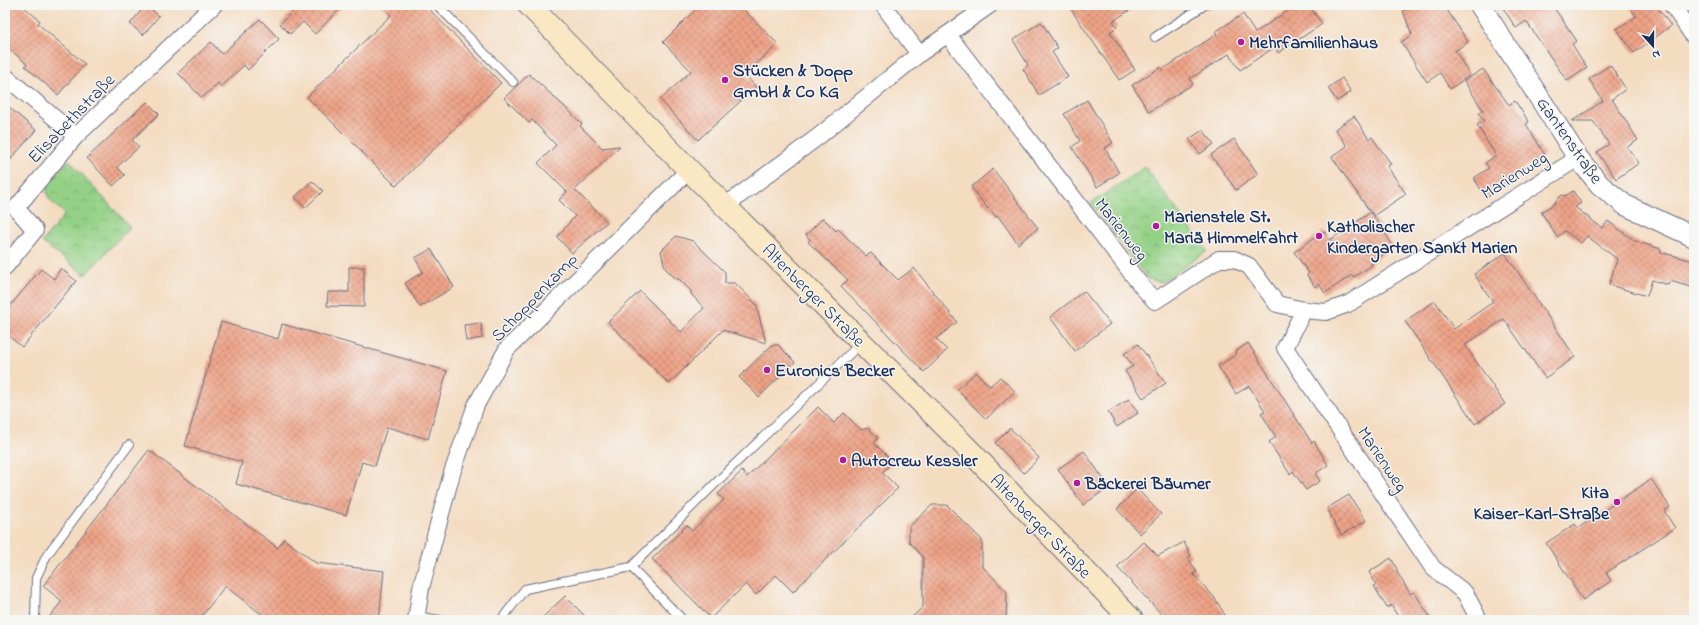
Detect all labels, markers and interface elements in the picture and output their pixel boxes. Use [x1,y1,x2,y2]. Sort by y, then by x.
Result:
north arrow [1633,26,1673,66]
place label: Mehrfamilienhaus [1249,31,1378,57]
marker: Mehrfamilienhaus [1236,37,1246,47]
text: N [1650,46,1663,63]
place label: Stücken & Dopp GmbH & Co KG [733,59,853,106]
street label: Elisabethstraße [23,68,123,170]
marker: Stücken & Dopp GmbH & Co KG [720,75,730,85]
street label: Gantenstraße [1529,92,1608,191]
street label: Marienweg [1477,146,1554,208]
street label: Marienweg [1086,193,1154,268]
place label: Marienstele St. Mariä Himmelfahrt [1164,205,1299,252]
place label: Katholischer Kindergarten Sankt Marien [1327,215,1518,263]
marker: Marienstele St. Mariä Himmelfahrt [1151,221,1161,231]
marker: Katholischer Kindergarten Sankt Marien [1314,231,1324,241]
street label: Altenberger Straße [754,239,871,355]
street label: Schoppenkamp [486,248,585,349]
place label: Euronics Becker [775,359,895,385]
marker: Euronics Becker [762,365,772,375]
street label: Marienweg [1349,422,1413,499]
place label: Autocrew Kessler [851,449,978,475]
marker: Autocrew Kessler [838,455,848,465]
street label: Altenberger Straße [982,469,1097,587]
place label: Bäckerei Bäumer [1084,472,1211,498]
marker: Bäckerei Bäumer [1072,478,1082,488]
place label: Kita Kaiser-Karl-Straße [1474,481,1610,528]
marker: Kita Kaiser-Karl-Straße [1612,497,1622,507]

